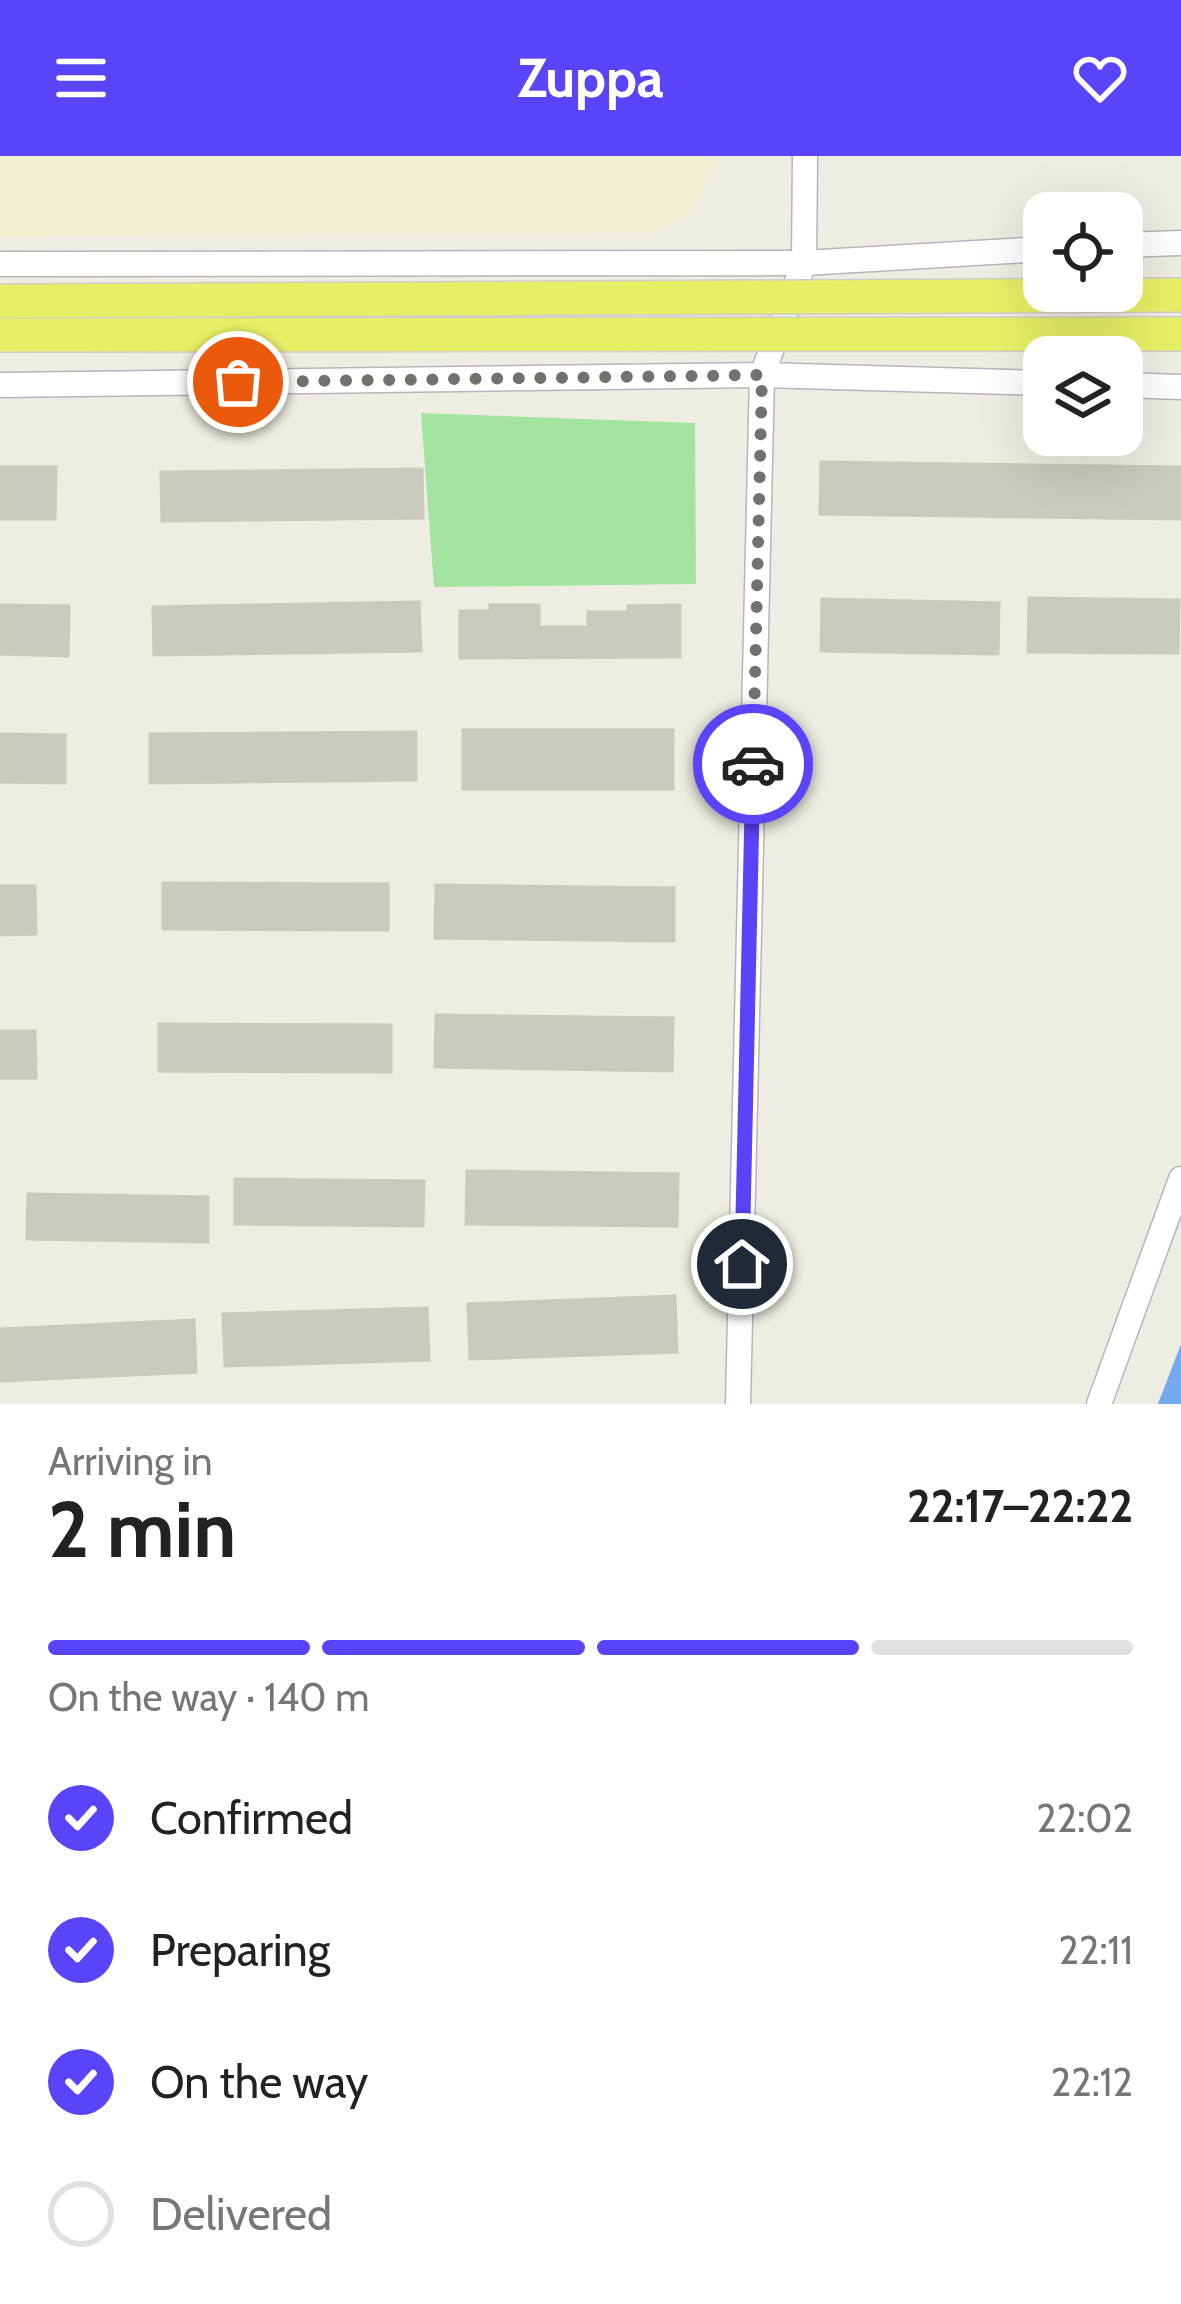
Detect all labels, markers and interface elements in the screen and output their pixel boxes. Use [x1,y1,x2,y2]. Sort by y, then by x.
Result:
icon: menu [48,45,114,111]
text: Zuppa [517,45,664,111]
icon: heart [1067,45,1133,111]
map controls [1023,192,1143,456]
button: locate [1023,192,1143,312]
pin [187,331,289,433]
button: layers [1023,336,1143,456]
icon: bag [205,349,271,415]
courier [693,704,813,824]
icon: car [720,731,786,797]
pin [691,1213,793,1315]
icon: home [709,1231,775,1297]
text: Arriving in [48,1437,212,1485]
text: 22:17–22:22 [907,1479,1133,1533]
text: 2 min [48,1482,236,1577]
text: On the way · 140 m [48,1673,369,1721]
icon: check [48,1785,114,1851]
text: Confirmed [150,1791,353,1845]
text: 22:02 [1036,1794,1133,1842]
icon: check [48,1917,114,1983]
text: Preparing [150,1923,330,1977]
text: 22:11 [1059,1926,1133,1974]
icon: check [48,2049,114,2115]
text: On the way [150,2055,368,2109]
text: 22:12 [1051,2058,1133,2106]
text: Delivered [150,2187,332,2241]

